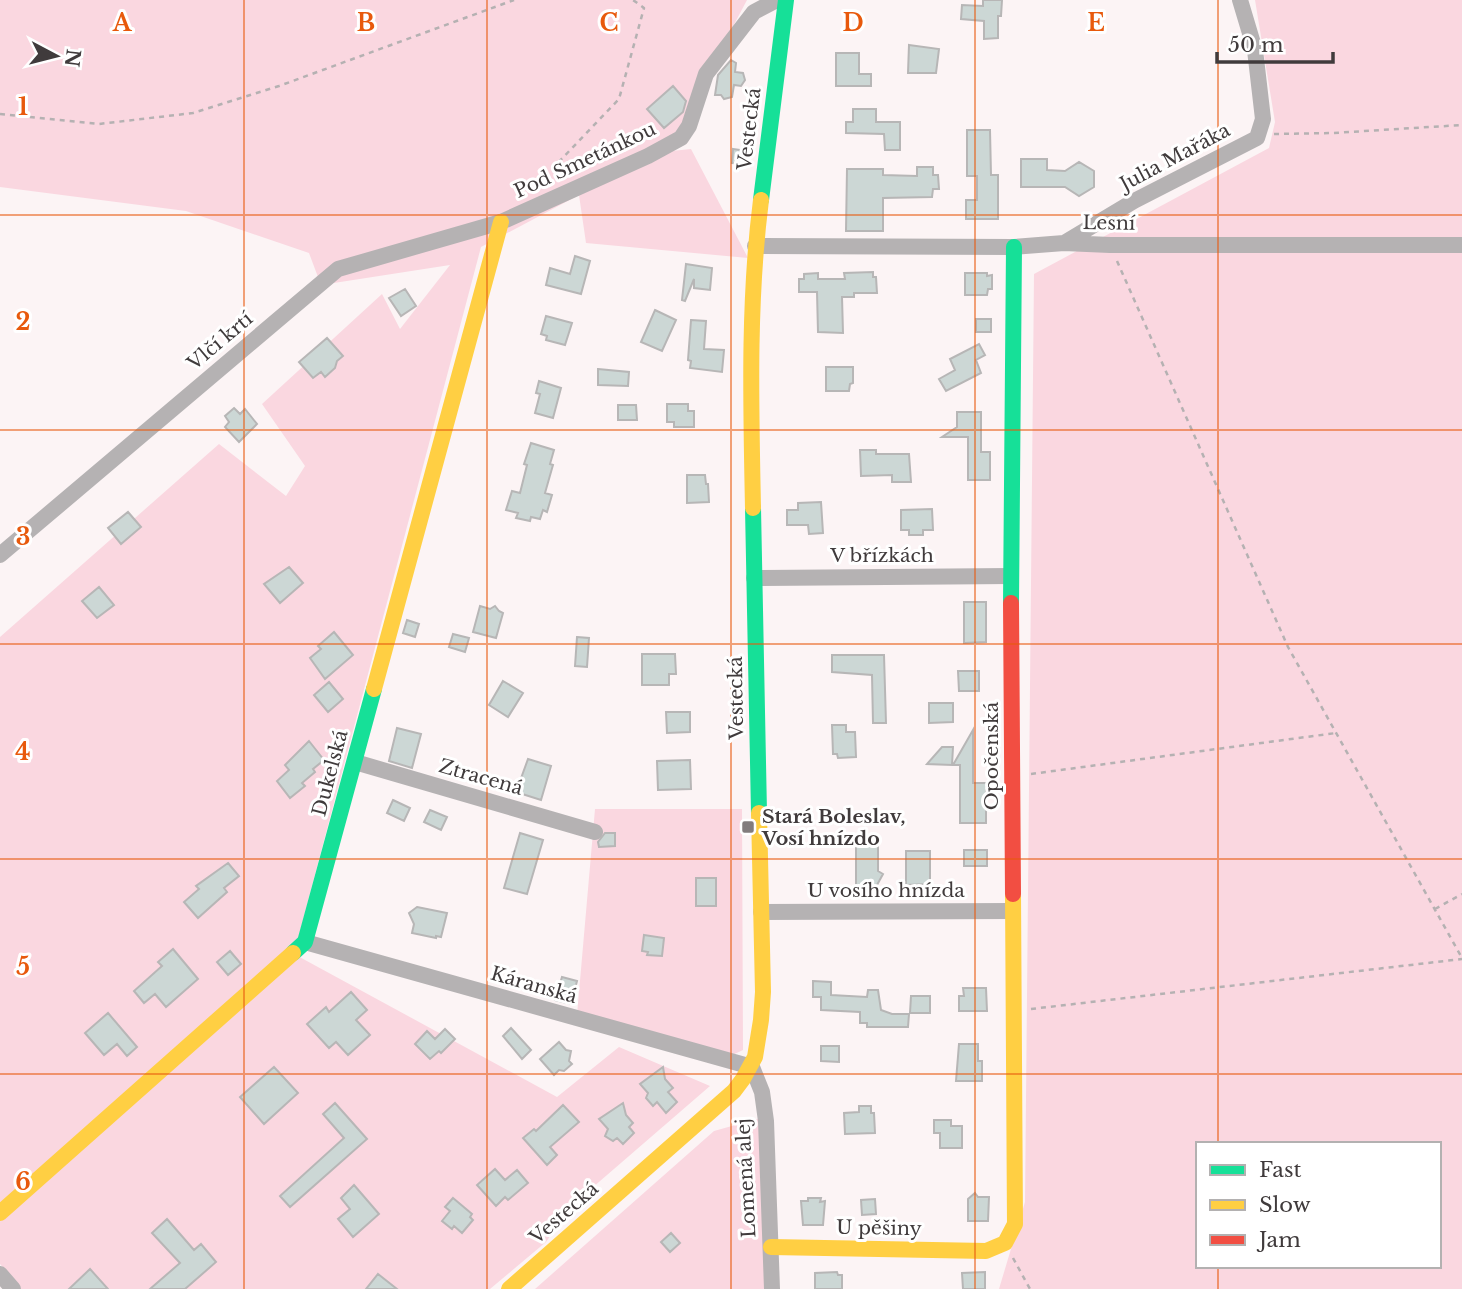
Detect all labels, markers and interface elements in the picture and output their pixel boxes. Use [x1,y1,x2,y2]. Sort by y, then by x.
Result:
text: A [112,9,133,37]
text: B [357,9,375,37]
text: C [600,9,618,37]
text: D [842,9,864,37]
text: E [1087,9,1105,37]
north arrow [21,21,91,91]
scale bar [1217,21,1332,65]
text: 50 m [1228,32,1284,58]
text: N [60,48,85,68]
street label: Vestecká [732,86,766,173]
text: 1 [18,93,28,121]
street label: Pod Smetánkou [510,117,660,203]
street label: Julia Mařáka [1113,118,1234,197]
street label: Lesní [1082,211,1136,235]
street label: Vlčí krtí [182,307,258,376]
text: 2 [16,308,30,336]
text: 3 [16,523,30,551]
street label: V břízkách [829,544,934,567]
street label: Vestecká [724,656,748,741]
street label: Opočenská [980,701,1003,810]
street label: Dukelská [307,727,353,819]
text: 4 [15,738,31,766]
street label: Ztracená [436,754,526,800]
place label: Stará Boleslav, Vosí hnízdo [761,805,905,850]
marker: Stará Boleslav, Vosí hnízdo [740,819,756,835]
street label: U vosího hnízda [807,879,965,902]
text: 5 [16,953,30,981]
street label: Káranská [488,962,580,1008]
street label: Lomená alej [731,1118,761,1238]
legend [1196,1142,1441,1268]
text: Fast [1259,1157,1301,1183]
text: 6 [15,1168,31,1196]
street label: Vestecká [524,1177,603,1250]
text: Slow [1259,1192,1311,1218]
street label: U pěšiny [836,1216,922,1240]
text: Jam [1256,1227,1301,1253]

